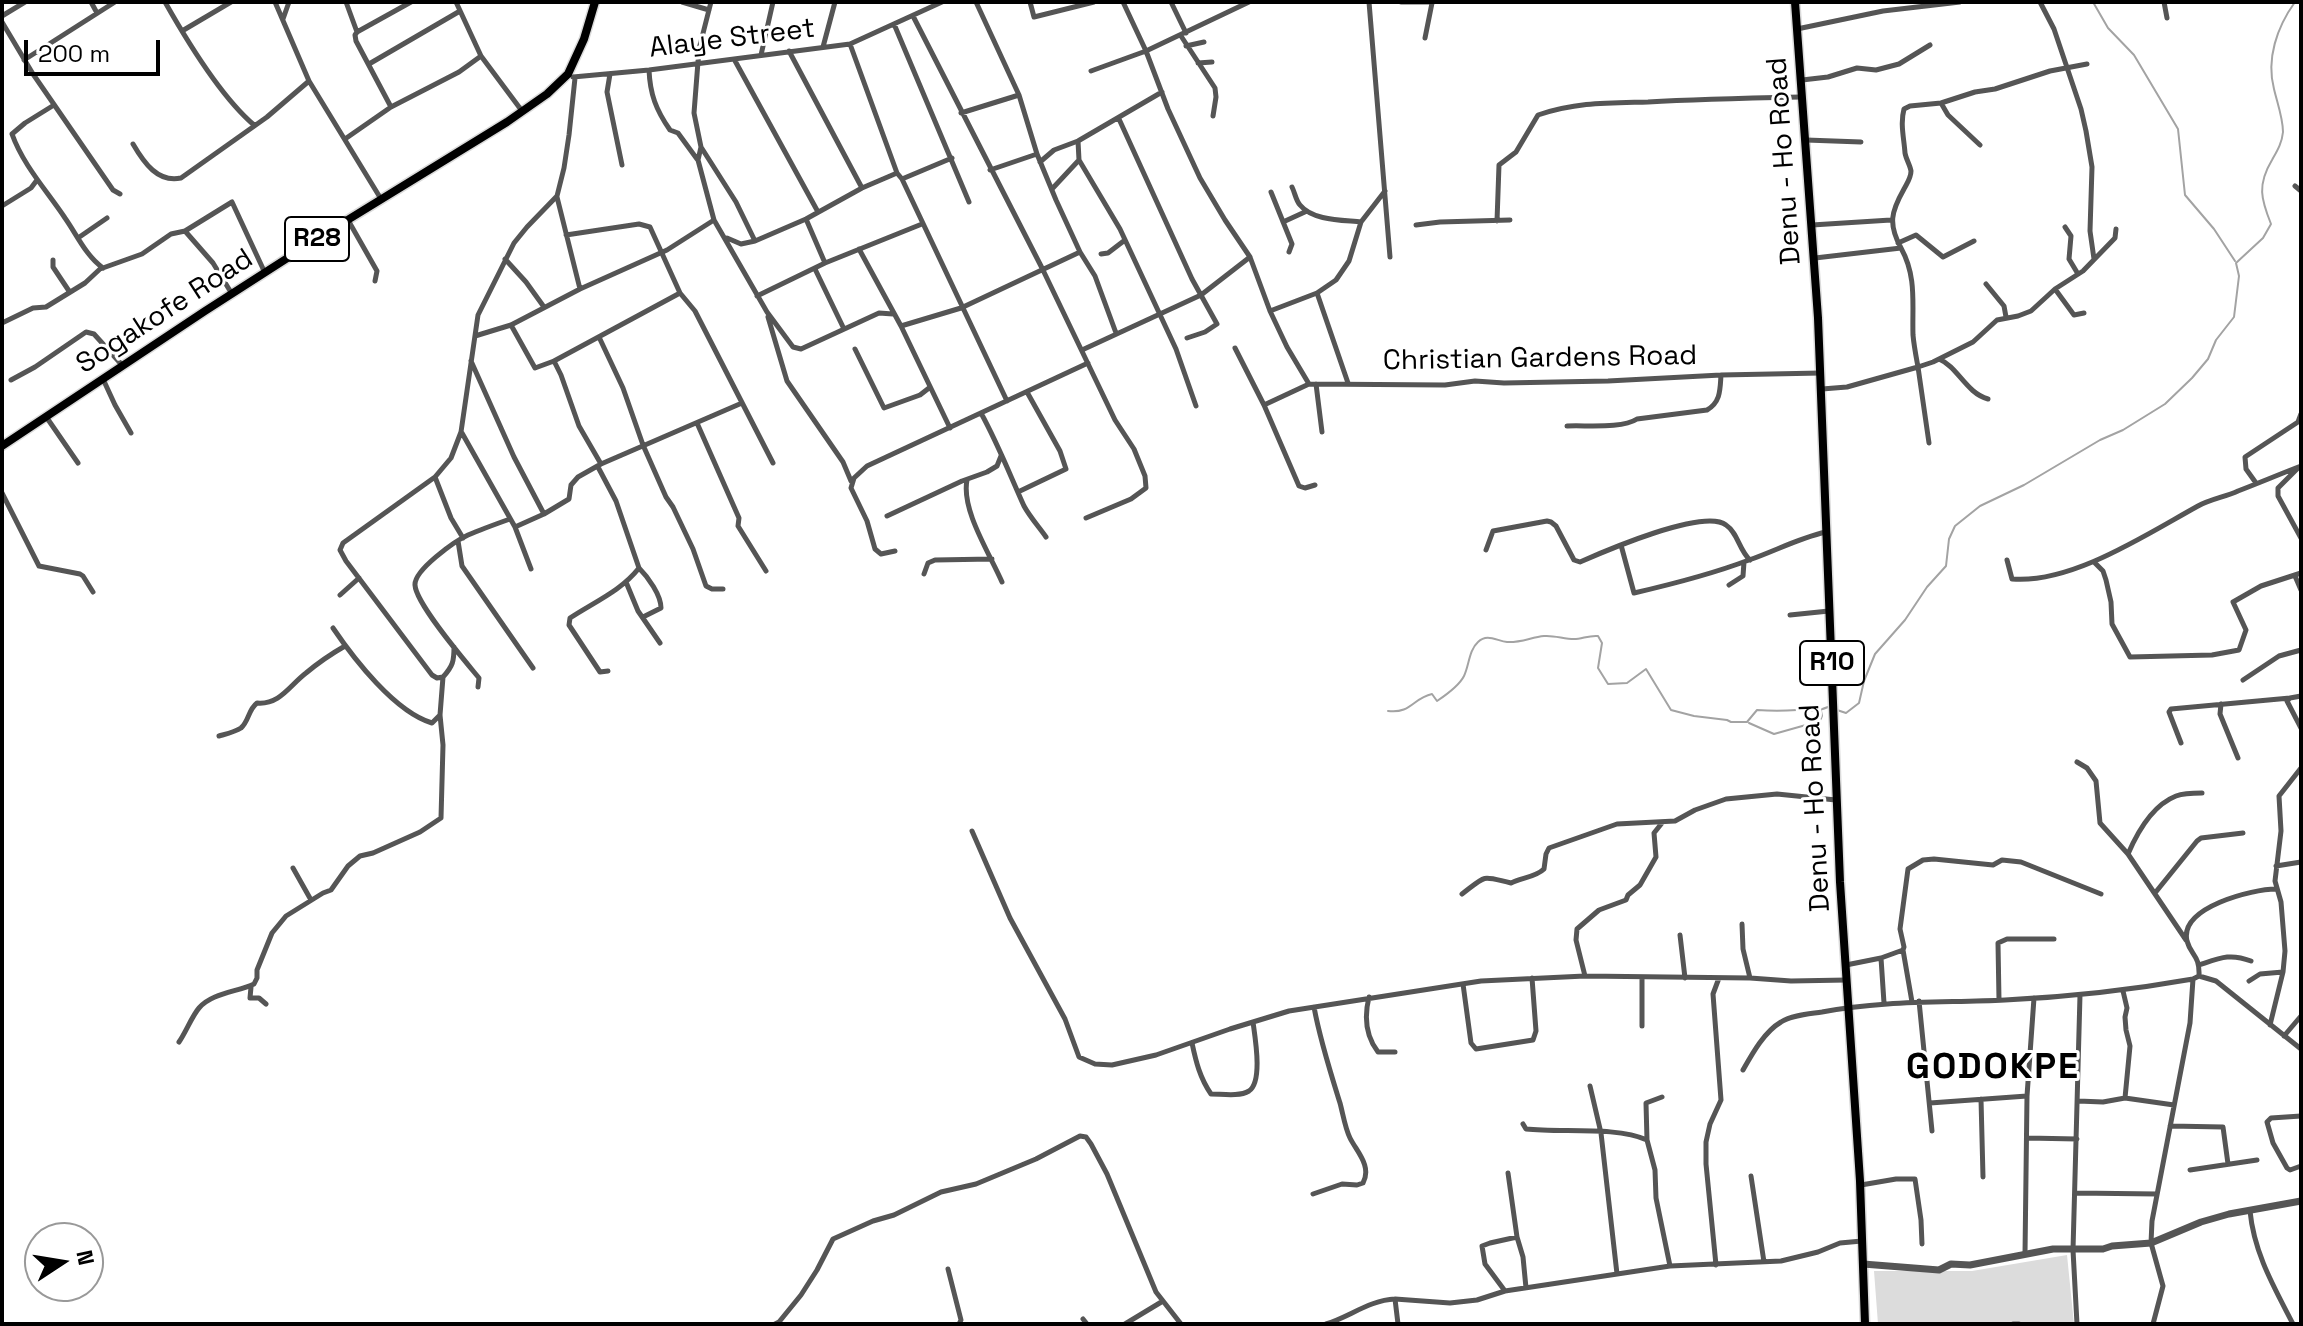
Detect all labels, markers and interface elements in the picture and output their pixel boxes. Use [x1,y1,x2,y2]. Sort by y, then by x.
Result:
street label: Alaye Street [647,12,817,66]
scale bar [28,24,164,74]
text: 200 m [38,38,110,69]
street label: Denu - Ho Road [1761,56,1809,266]
road number: R28 [285,217,349,261]
street label: Sogakofe Road [70,242,260,382]
street label: Christian Gardens Road [1383,339,1697,379]
road number: R10 [1800,641,1864,685]
street label: Denu - Ho Road [1794,703,1838,913]
district label: GODOKPE [1906,1046,2080,1090]
north arrow [24,1222,104,1302]
text: N [70,1247,101,1268]

